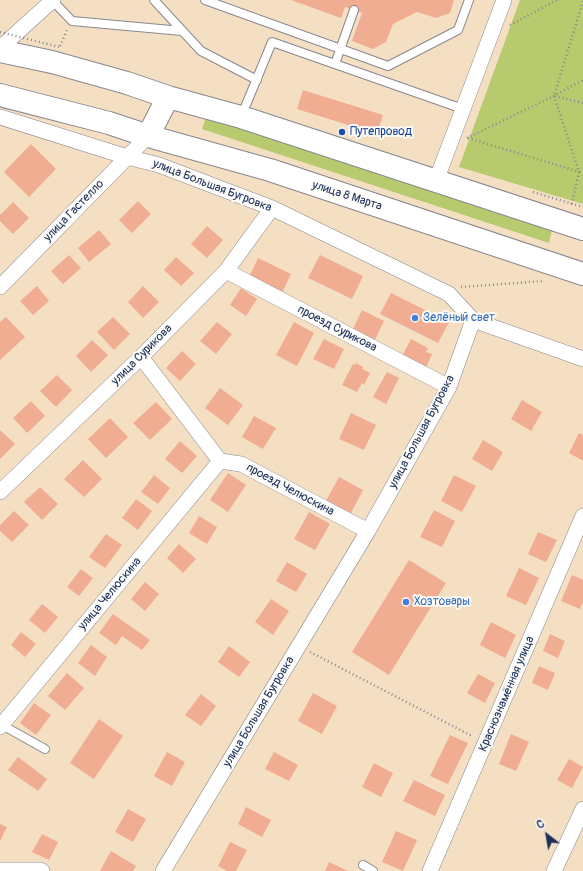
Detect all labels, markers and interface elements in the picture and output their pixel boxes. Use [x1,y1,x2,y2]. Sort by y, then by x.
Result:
place label: Путепровод [350,125,412,139]
marker: Путепровод [337,127,347,137]
street label: улица Большая Бугровка [150,157,274,215]
street label: улица Гастелло [41,177,107,245]
street label: улица 8 Марта [310,178,384,214]
street label: проезд Сурикова [295,303,379,355]
place label: Зелёный свет [423,311,495,325]
marker: Зелёный свет [410,313,420,323]
street label: улица Сурикова [109,322,175,388]
street label: улица Большая Бугровка [386,373,458,491]
street label: проезд Челюскина [243,461,337,519]
street label: улица Челюскина [75,555,145,633]
place label: Хозтовары [414,595,470,609]
marker: Хозтовары [401,597,411,607]
street label: Краснознамённая улица [476,634,538,754]
street label: улица Большая Бугровка [220,654,298,770]
north arrow [527,815,567,855]
text: С [534,817,547,832]

